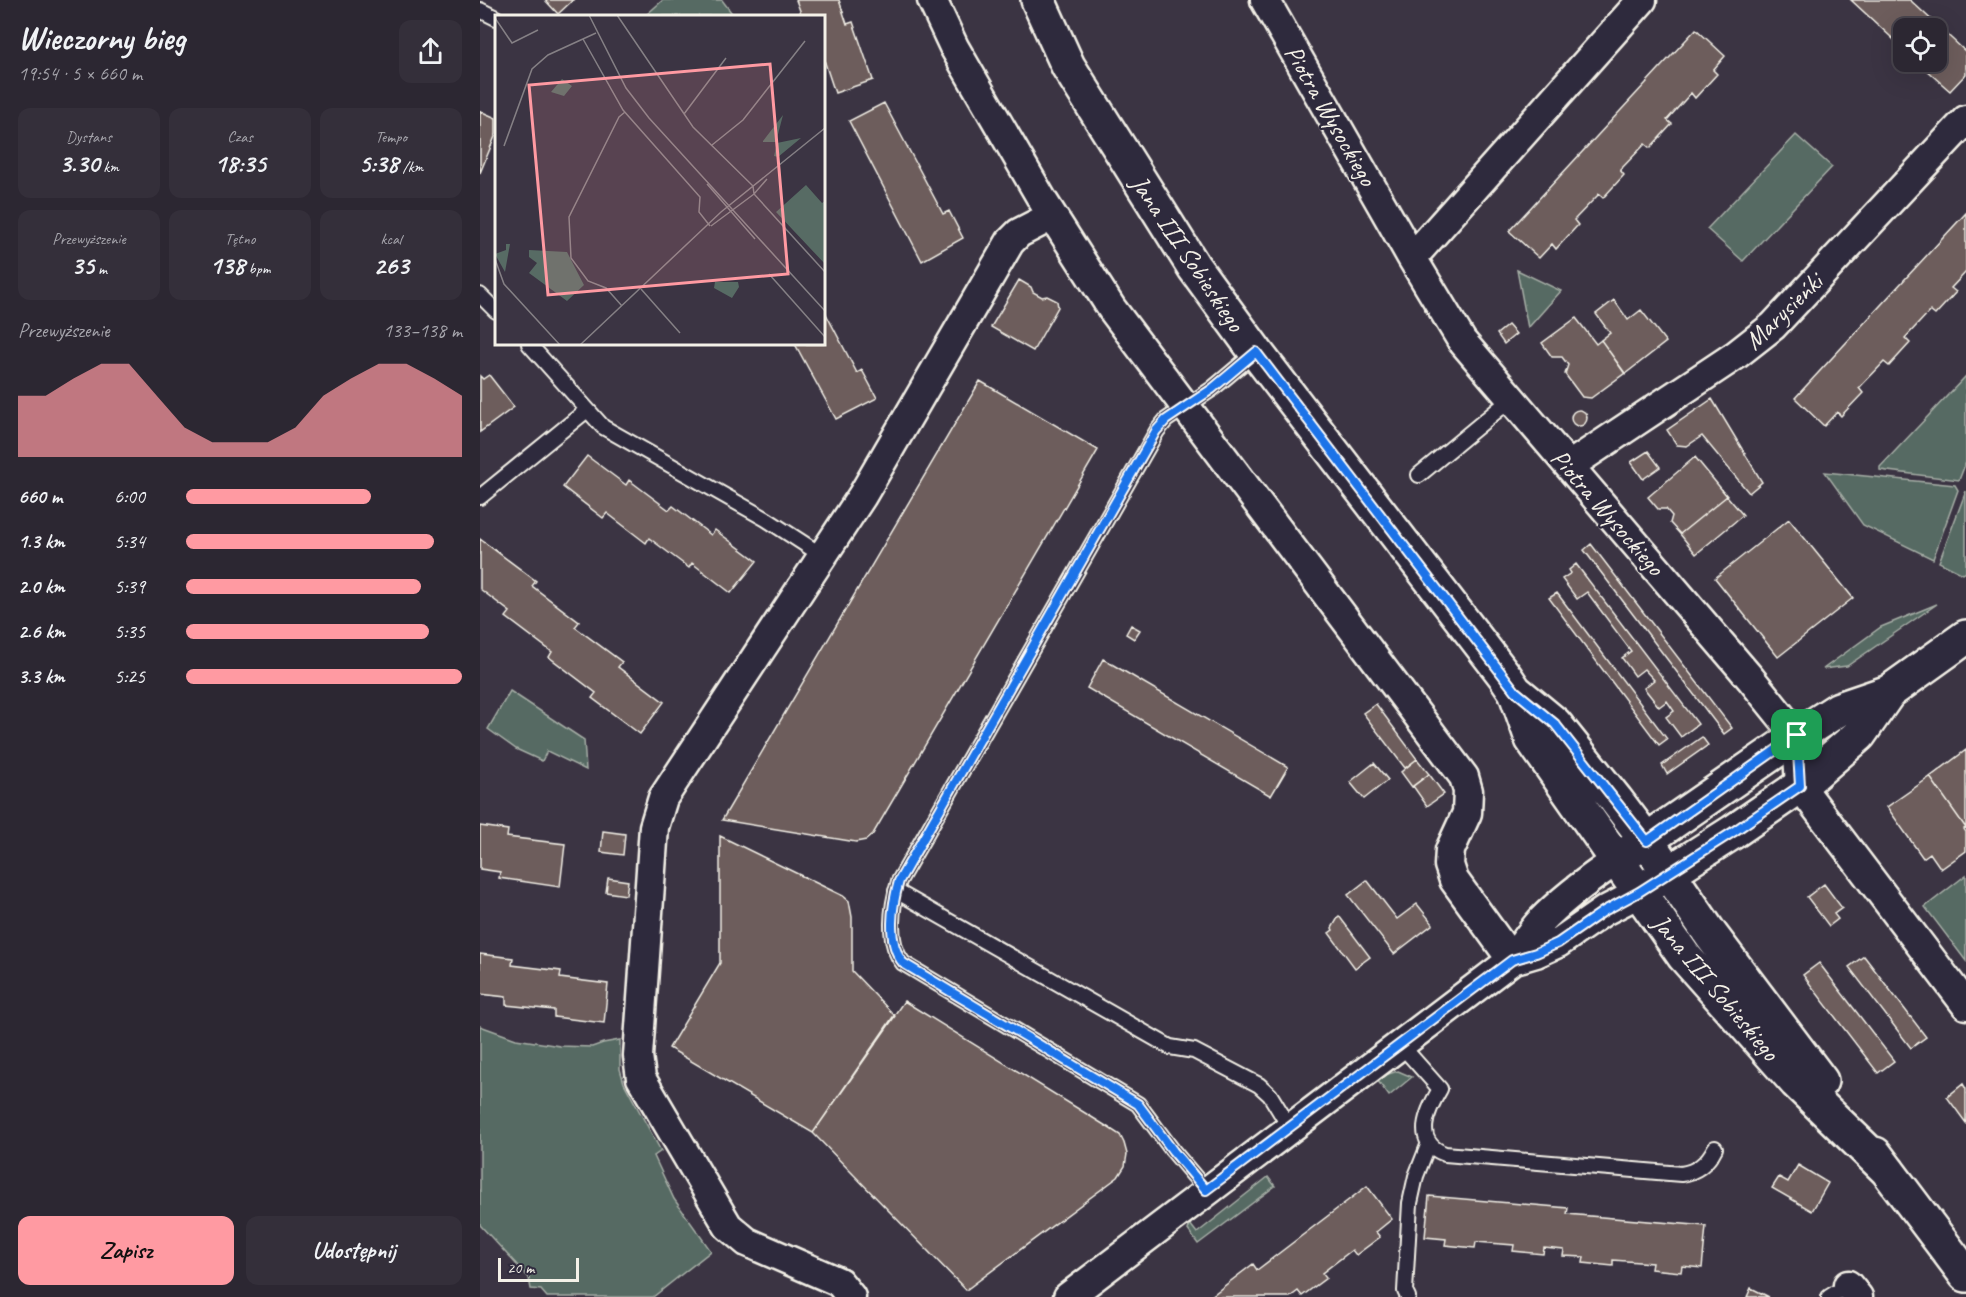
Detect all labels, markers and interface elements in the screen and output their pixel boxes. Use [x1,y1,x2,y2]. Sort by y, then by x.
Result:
inset map [495,15,825,345]
text: Wieczorny bieg [18,17,185,59]
map controls [1893,18,1947,72]
button: locate [1893,18,1947,72]
button: share [399,20,462,83]
street label: Piotra Wysockiego [1277,39,1385,193]
text: 19:54 · 5 × 660 m [18,61,142,86]
text: Dystans [66,127,112,147]
text: Czas [227,127,253,147]
text: Tempo [375,127,407,147]
text: 3.30 [59,147,99,180]
text: 18:35 [214,147,266,180]
text: 5:38 [359,147,399,180]
text: km [99,157,119,177]
text: /km [399,157,423,177]
street label: Jana III Sobieskiego [1122,167,1253,339]
text: Przewyższenie [52,229,126,249]
text: Tętno [225,229,255,249]
text: kcal [380,229,402,249]
text: 35 [71,249,94,282]
text: 138 [210,249,245,282]
text: 263 [373,249,409,282]
text: m [94,259,107,279]
text: bpm [245,259,270,279]
street label: Marysieńki [1737,264,1832,357]
text: Przewyższenie [18,318,110,343]
text: 133–138 m [383,318,462,343]
street label: Piotra Wysockiego [1544,442,1673,584]
text: 660 m [18,484,62,509]
text: 6:00 [114,484,145,509]
text: 1.3 km [18,529,65,554]
text: 5:34 [114,529,145,554]
text: 2.0 km [18,574,65,599]
text: 5:39 [114,574,145,599]
text: 2.6 km [18,619,65,644]
text: 5:35 [114,619,145,644]
text: 3.3 km [18,664,65,689]
text: 5:25 [114,664,145,689]
pin [1771,709,1822,760]
icon: arrive [1780,718,1813,751]
street label: Jana III Sobieskiego [1643,906,1788,1069]
button: Zapisz [18,1216,234,1285]
button: Udostępnij [246,1216,462,1285]
scale bar [498,1255,579,1282]
text: 20 m [507,1258,534,1278]

